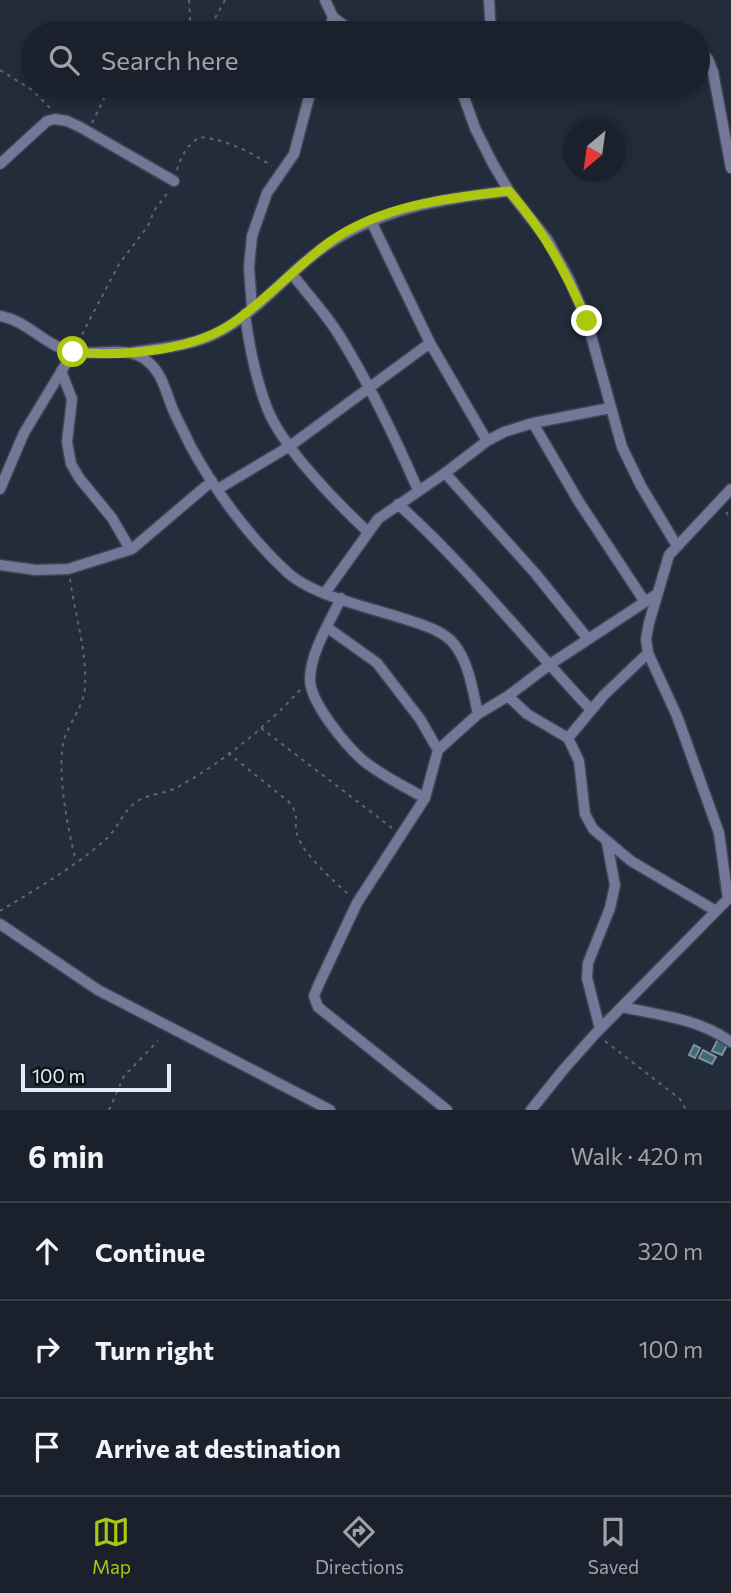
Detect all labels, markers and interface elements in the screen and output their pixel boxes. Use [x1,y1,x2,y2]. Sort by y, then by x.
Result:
search box [21,21,710,98]
icon: search [45,41,83,79]
text: Search here [101,44,239,75]
north arrow [563,119,626,182]
route end [571,305,602,336]
route start [57,336,88,367]
scale bar [21,1061,172,1093]
text: 100 m [32,1064,85,1087]
text: 6 min [28,1137,104,1174]
text: Walk · 420 m [571,1142,703,1170]
icon: ahead [28,1232,66,1270]
text: Continue [95,1236,205,1267]
text: 320 m [638,1237,703,1265]
icon: right [28,1330,66,1368]
text: Turn right [95,1334,214,1365]
text: 100 m [639,1335,703,1363]
icon: arrive [28,1428,66,1466]
text: Arrive at destination [95,1432,341,1463]
tab: Map [92,1513,131,1578]
tab: Directions [315,1513,404,1578]
tab: Saved [588,1513,639,1578]

